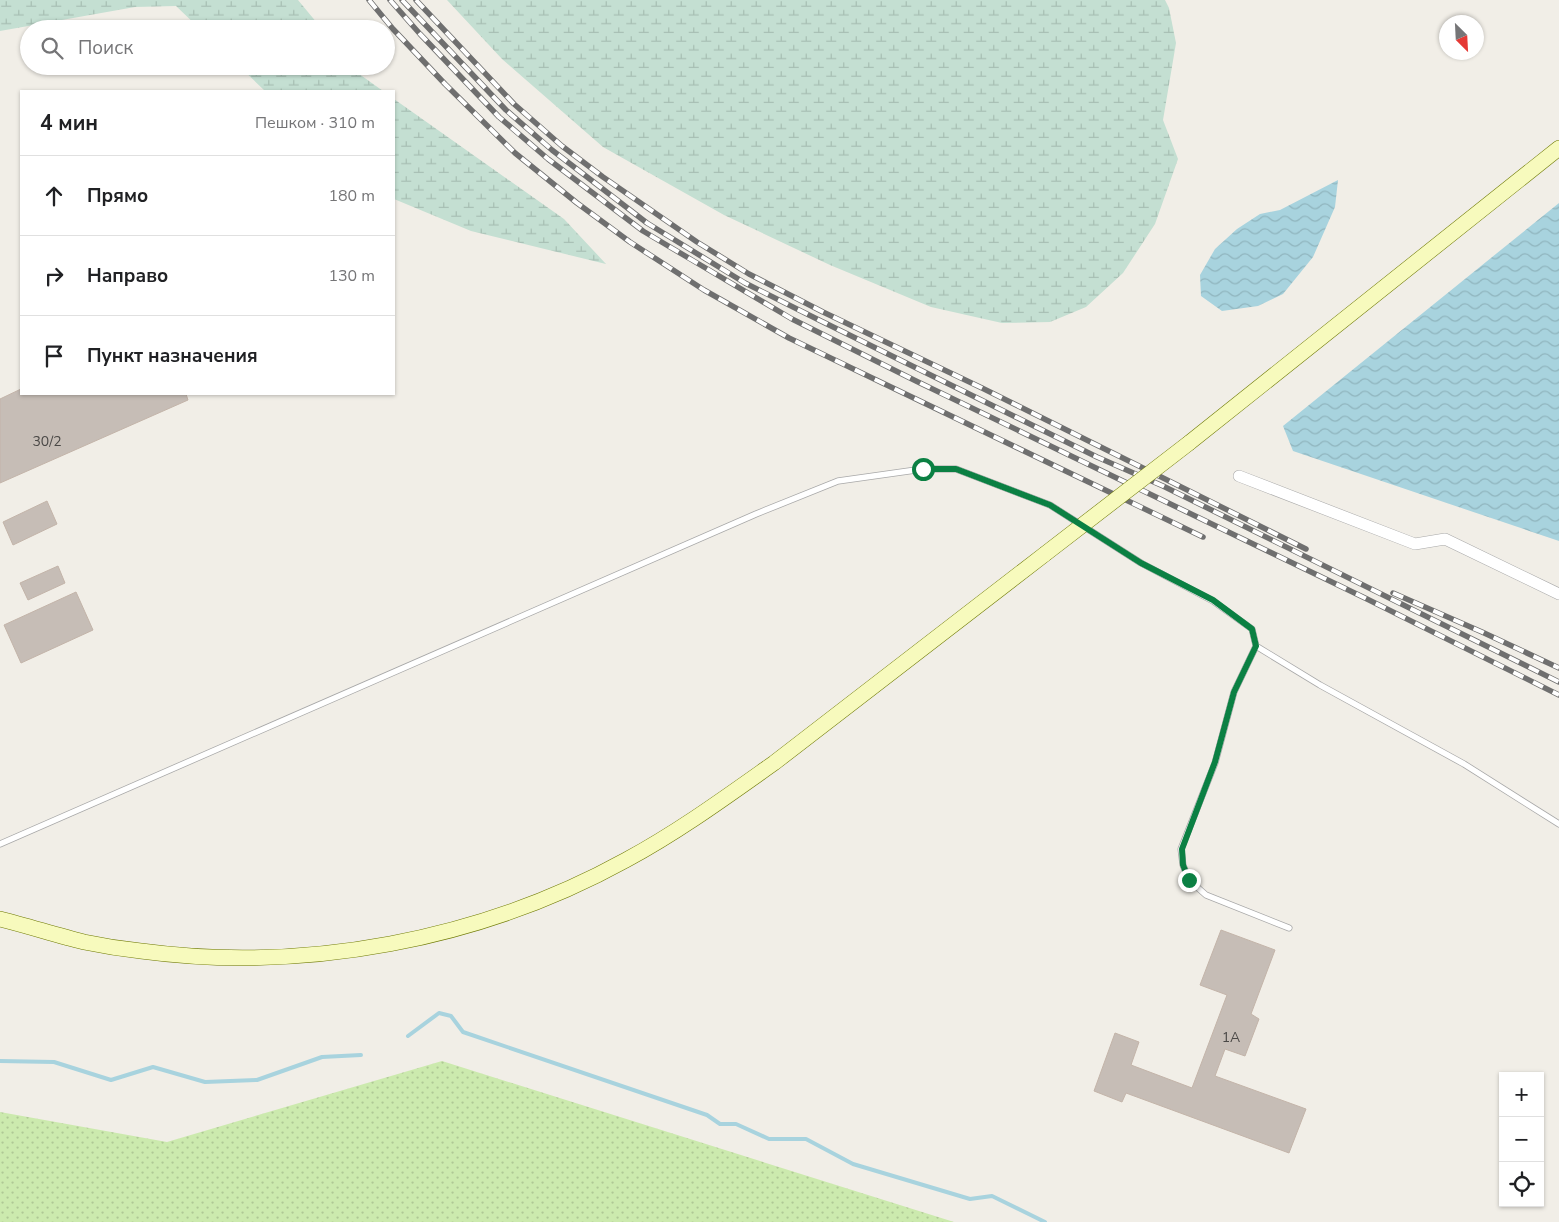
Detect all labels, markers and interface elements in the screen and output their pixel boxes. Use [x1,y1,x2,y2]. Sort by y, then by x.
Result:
north arrow [1439,15,1484,60]
search box [20,20,395,75]
icon: search [38,34,66,62]
text: Поиск [78,35,133,61]
text: 4 мин [40,109,98,137]
text: Пешком · 310 m [255,112,375,134]
icon: ahead [40,182,68,210]
text: Прямо [87,183,148,209]
text: 180 m [328,185,375,207]
icon: right [40,262,68,290]
text: Направо [87,263,168,289]
text: 130 m [328,265,375,287]
icon: arrive [40,342,68,370]
text: Пункт назначения [87,343,258,369]
house number: 30/2 [32,432,62,451]
route start [912,458,935,481]
route end [1178,869,1201,892]
house number: 1А [1222,1028,1240,1047]
map controls [1499,1072,1544,1207]
button: + [1499,1072,1544,1117]
button: − [1499,1117,1544,1162]
button: locate [1499,1162,1544,1207]

